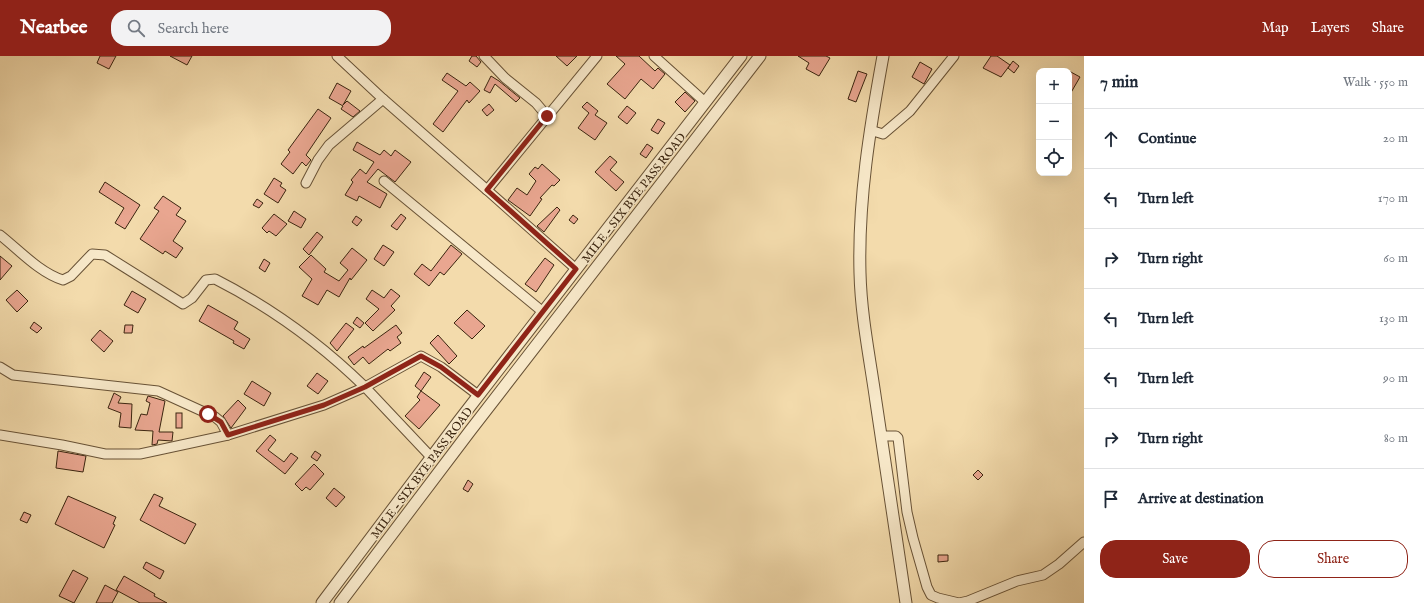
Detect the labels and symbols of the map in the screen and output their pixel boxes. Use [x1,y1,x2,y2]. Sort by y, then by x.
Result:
route end [538,107,556,125]
street label: MILE - SIX BYE PASS ROAD [579,130,690,266]
street label: MILE - SIX BYE PASS ROAD [368,404,477,542]
route start [199,405,217,423]

